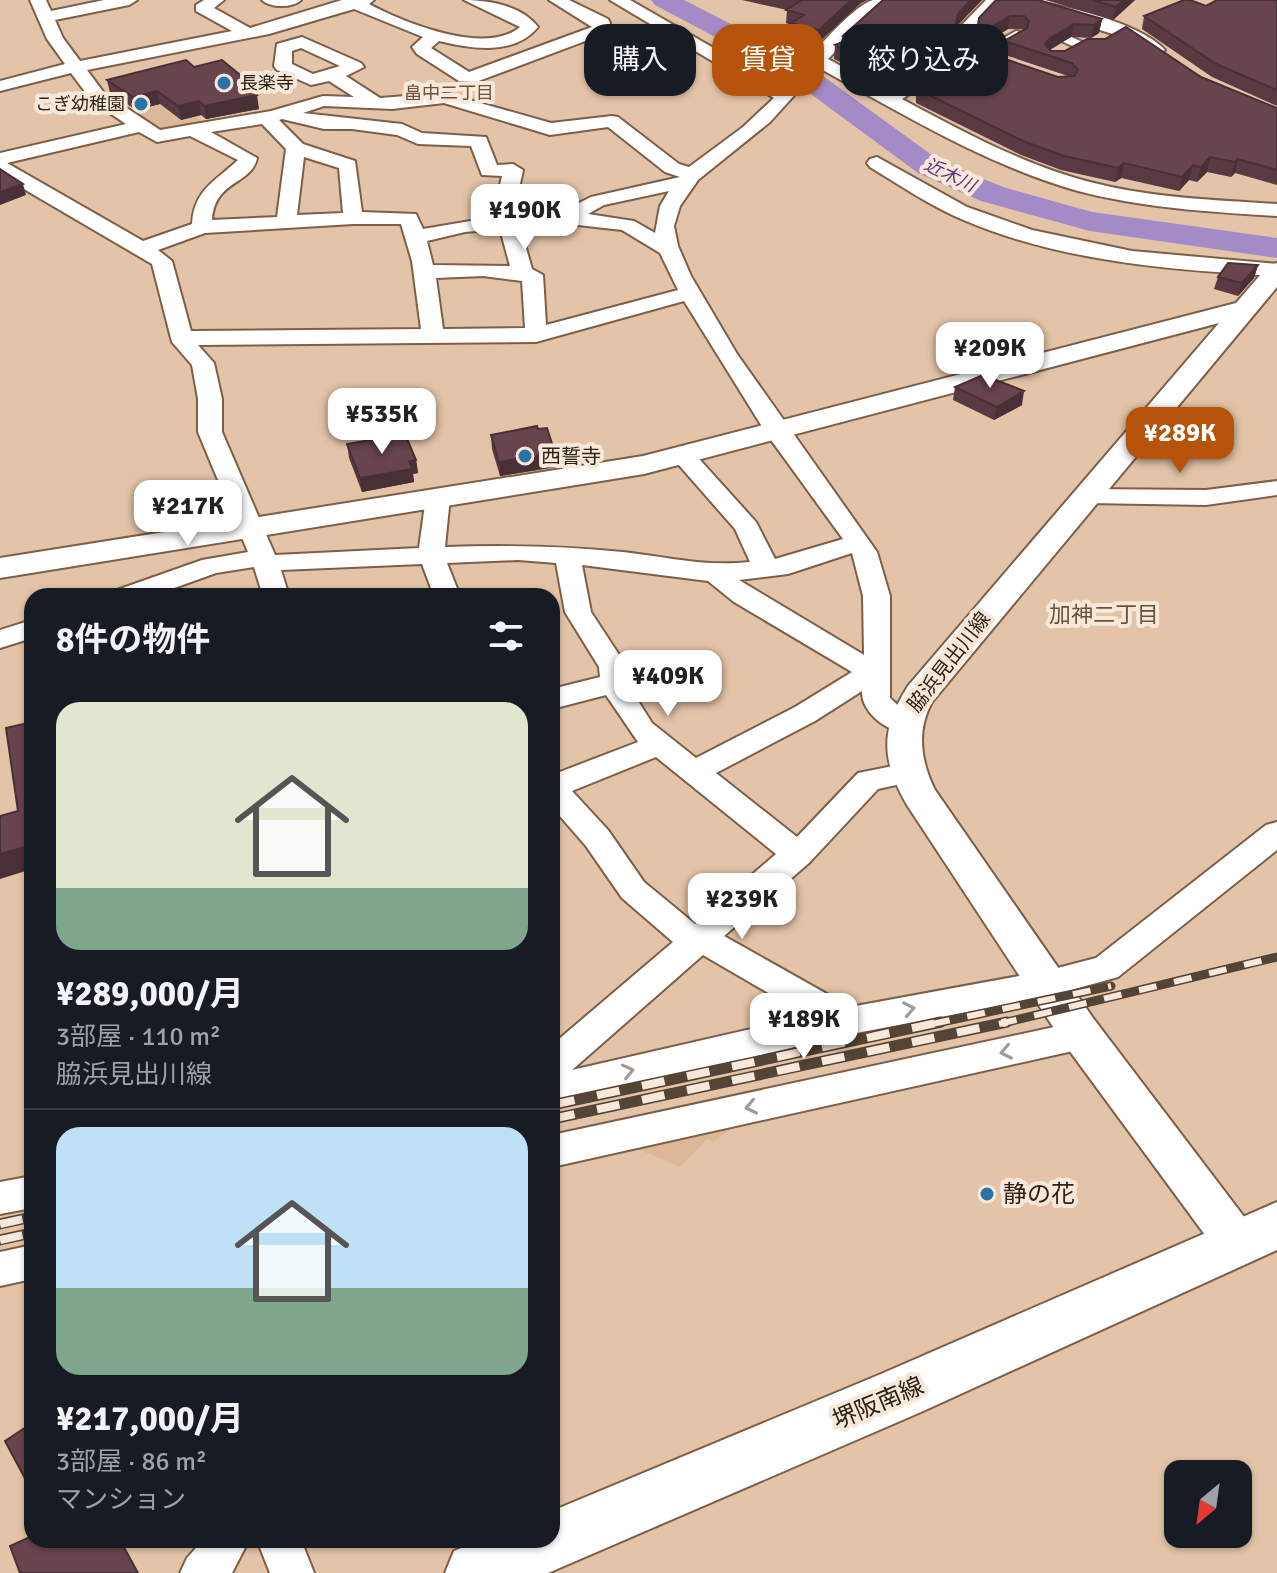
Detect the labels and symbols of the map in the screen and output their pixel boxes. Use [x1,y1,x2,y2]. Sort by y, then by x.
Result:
place label: 長楽寺 [240,72,294,94]
marker: 長楽寺 [215,74,233,92]
district label: 畠中二丁目 [404,82,494,104]
place label: こぎ幼稚園 [35,93,125,115]
marker: こぎ幼稚園 [132,95,150,113]
water label: 近木川 [921,153,981,198]
pin: ¥190K [469,184,581,252]
pin: ¥209K [934,322,1046,390]
pin: ¥535K [326,388,438,456]
pin: ¥289K [1124,407,1236,475]
place label: 西誓寺 [541,444,601,469]
marker: 西誓寺 [516,447,534,465]
pin: ¥217K [132,480,244,548]
district label: 加神二丁目 [1049,601,1159,628]
street label: 脇浜見出川線 [902,607,996,717]
pin: ¥409K [612,650,724,718]
pin: ¥239K [686,873,798,941]
pin: ¥189K [748,993,860,1061]
one-way arrow [902,1002,916,1019]
one-way arrow [999,1043,1013,1060]
one-way arrow [621,1063,634,1080]
one-way arrow [745,1098,759,1115]
place label: 静の花 [1003,1179,1075,1209]
marker: 静の花 [978,1185,996,1203]
street label: 堺阪南線 [828,1370,928,1436]
north arrow [1164,1460,1252,1548]

